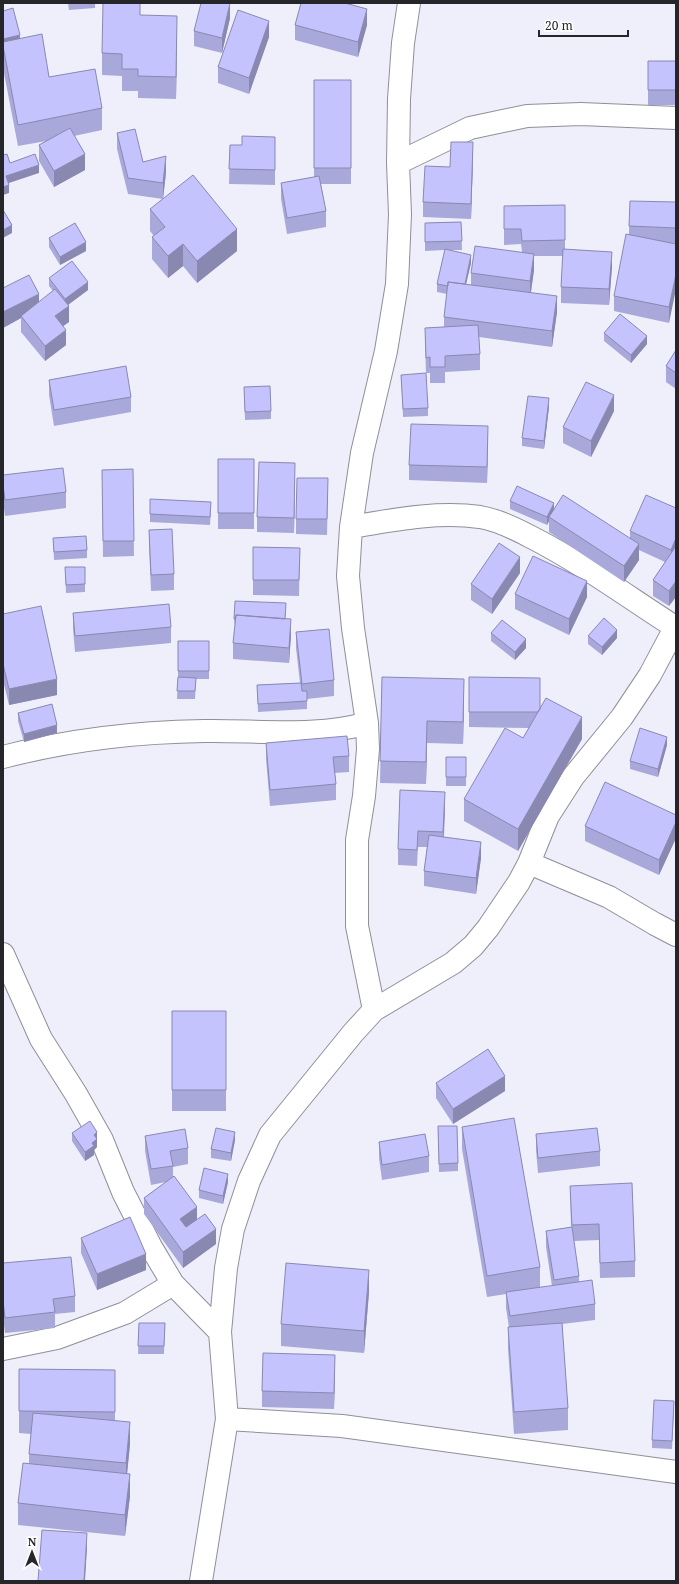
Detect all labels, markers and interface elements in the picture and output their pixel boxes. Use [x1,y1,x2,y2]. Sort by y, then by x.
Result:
scale bar [539,12,628,38]
text: 20 m [545,17,573,34]
north arrow [12,1532,52,1572]
text: N [28,1534,37,1549]

